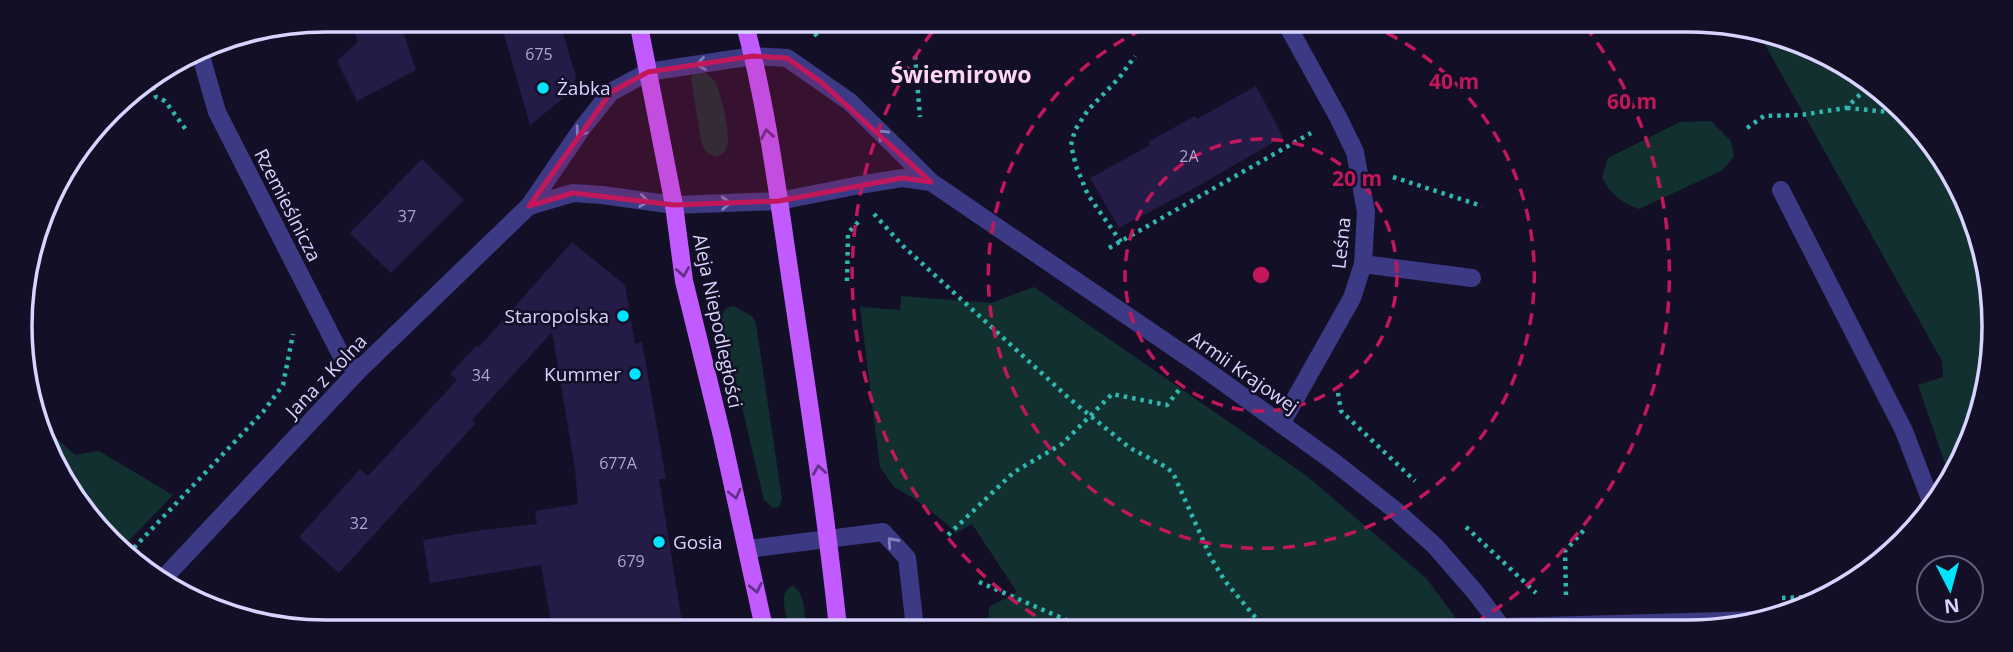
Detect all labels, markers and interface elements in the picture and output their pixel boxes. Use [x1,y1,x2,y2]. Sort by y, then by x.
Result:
house number: 675 [525,43,553,65]
one-way arrow [695,56,707,71]
district label: Świemirowo [890,58,1032,90]
text: 40 m [1429,67,1479,95]
place label: Żabka [557,75,611,101]
marker: Żabka [535,80,551,96]
text: 60 m [1607,87,1657,115]
one-way arrow [576,124,588,137]
one-way arrow [760,128,775,140]
one-way arrow [878,129,891,142]
street label: Rzemieślnicza [248,144,328,266]
house number: 2A [1179,145,1200,167]
text: 20 m [1332,164,1382,192]
one-way arrow [638,193,650,208]
one-way arrow [721,195,732,211]
house number: 37 [398,205,416,227]
street label: Leśna [1325,216,1357,270]
street label: Aleja Niepodległości [687,232,749,410]
centre of rings [1249,263,1273,287]
one-way arrow [675,266,690,278]
place label: Staropolska [505,303,609,329]
marker: Staropolska [615,308,631,324]
street label: Armii Krajowej [1184,325,1304,419]
street label: Jana z Kolna [278,329,372,425]
place label: Kummer [544,361,621,387]
house number: 34 [472,364,490,386]
marker: Kummer [627,366,643,382]
house number: 677A [599,452,638,474]
one-way arrow [811,465,826,476]
one-way arrow [727,488,742,500]
house number: 32 [350,512,368,534]
place label: Gosia [673,529,723,555]
marker: Gosia [651,534,667,550]
one-way arrow [888,537,900,550]
house number: 679 [617,550,645,572]
north arrow [1915,554,1985,624]
one-way arrow [748,582,763,594]
text: N [1943,592,1961,620]

